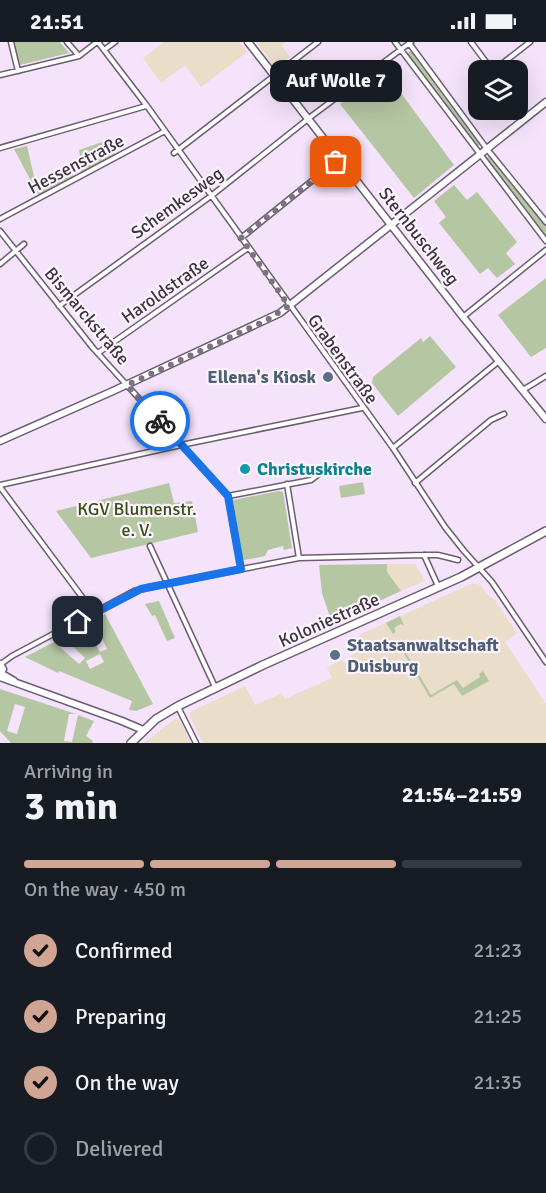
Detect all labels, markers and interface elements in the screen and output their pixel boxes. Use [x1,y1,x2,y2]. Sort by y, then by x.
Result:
text: 21:51 [30,8,84,35]
callout: Auf Wolle 7 [270,60,402,102]
map controls [468,60,528,120]
button: layers [468,60,528,120]
text: Auf Wolle 7 [286,68,386,93]
street label: Hessenstraße [24,129,128,199]
pin [310,136,361,187]
icon: bag [319,145,352,178]
street label: Schemkesweg [127,162,227,244]
street label: Sternbuschweg [374,183,464,289]
street label: Haroldstraße [117,252,213,328]
street label: Bismarckstraße [40,263,134,369]
street label: Grabenstraße [303,310,383,408]
place label: Ellena's Kiosk [207,366,317,388]
marker: Ellena's Kiosk [321,370,335,384]
courier [130,391,190,451]
icon: bike [144,405,177,438]
place label: Christuskirche [257,458,372,480]
marker: Christuskirche [238,462,252,476]
park label: KGV Blumenstr. e. V. [77,498,197,541]
street label: Koloniestraße [275,588,383,652]
pin [52,596,103,647]
icon: home [61,605,94,638]
place label: Staatsanwaltschaft Duisburg [347,634,499,677]
marker: Staatsanwaltschaft Duisburg [328,648,342,662]
text: Arriving in [24,759,113,784]
text: 21:54–21:59 [402,781,522,808]
text: 3 min [24,782,118,830]
text: On the way · 450 m [24,877,186,902]
icon: check [24,934,57,967]
text: Confirmed [75,937,173,964]
text: 21:23 [473,938,522,963]
icon: check [24,1000,57,1033]
text: Preparing [75,1003,167,1030]
text: 21:25 [473,1004,522,1029]
icon: check [24,1066,57,1099]
text: On the way [75,1069,179,1096]
text: 21:35 [473,1070,522,1095]
text: Delivered [75,1135,163,1162]

